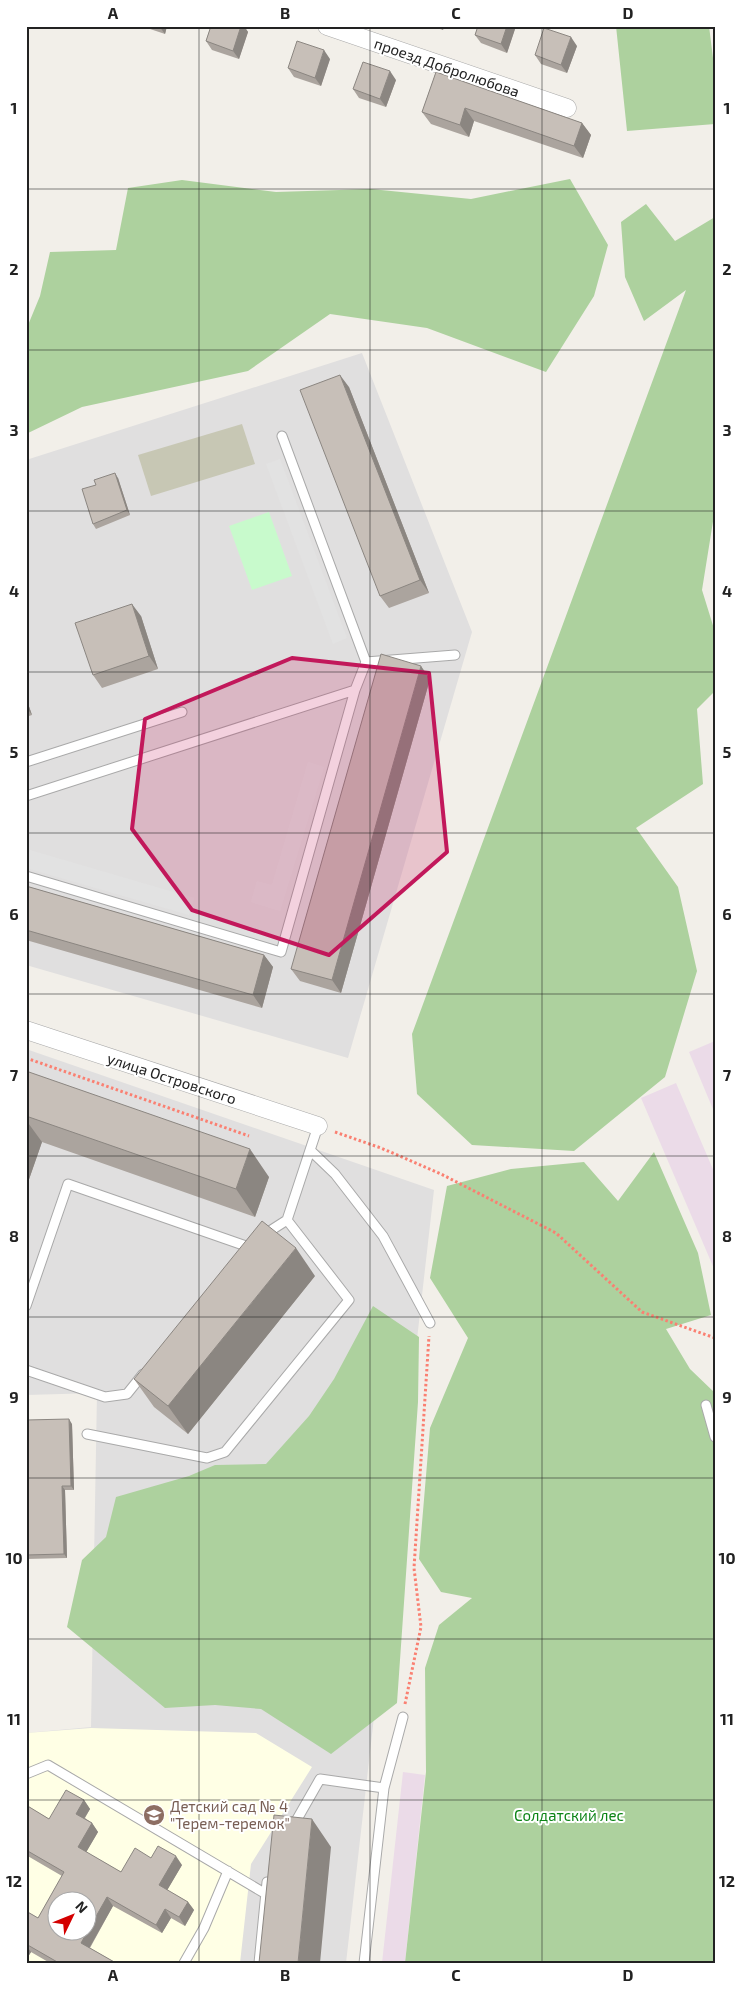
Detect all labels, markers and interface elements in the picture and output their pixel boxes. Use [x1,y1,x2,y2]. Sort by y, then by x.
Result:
text: A [108,3,119,22]
text: B [280,3,290,22]
text: C [451,3,461,22]
text: D [623,3,634,22]
street label: проезд Добролюбова [372,34,522,100]
text: 1 [11,98,17,117]
text: 1 [724,98,730,117]
text: 2 [9,259,19,278]
text: 2 [722,259,732,278]
text: 3 [9,420,19,439]
text: 3 [722,420,732,439]
text: 4 [9,581,19,600]
text: 4 [722,581,732,600]
text: 5 [10,742,19,761]
text: 5 [723,742,732,761]
text: 6 [9,904,19,923]
text: 6 [722,904,732,923]
street label: улица Островского [105,1049,239,1108]
text: 7 [10,1065,19,1084]
text: 7 [723,1065,732,1084]
text: 8 [9,1226,19,1245]
text: 8 [722,1226,732,1245]
text: 9 [9,1387,19,1406]
text: 9 [722,1387,732,1406]
text: 10 [5,1548,23,1567]
text: 10 [718,1548,736,1567]
text: 11 [7,1709,21,1728]
text: 11 [720,1709,734,1728]
place label: Детский сад № 4 "Терем-теремок" [170,1797,290,1832]
school or university icon: Детский сад № 4 "Терем-теремок" [142,1803,166,1827]
park label: Солдатский лес [514,1806,624,1824]
text: 12 [6,1871,22,1890]
text: 12 [719,1871,735,1890]
north arrow [48,1892,98,1942]
text: N [72,1897,92,1916]
text: A [108,1965,119,1984]
text: B [280,1965,290,1984]
text: C [451,1965,461,1984]
text: D [623,1965,634,1984]

